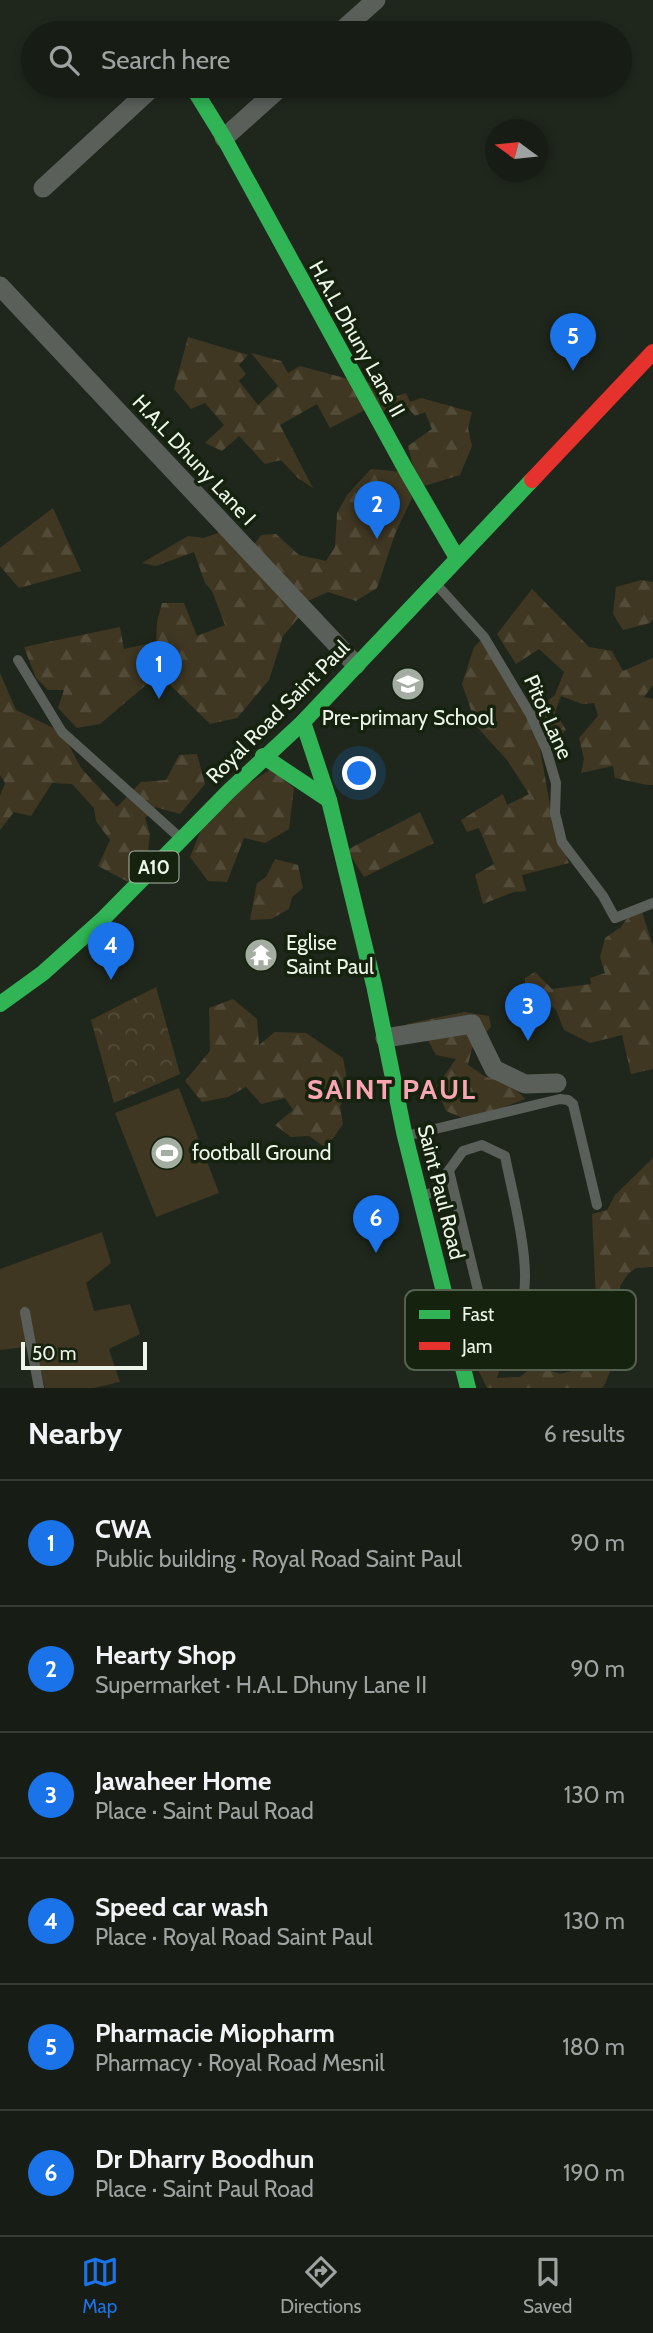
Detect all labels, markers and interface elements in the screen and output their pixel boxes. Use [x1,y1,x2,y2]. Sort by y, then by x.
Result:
search box [21,21,632,98]
icon: search [45,41,83,79]
text: Search here [101,44,230,76]
north arrow [485,119,548,182]
street label: H.A.L Dhuny Lane II [304,256,411,421]
pin: 5 [550,313,596,371]
street label: H.A.L Dhuny Lane I [128,389,261,530]
pin: 2 [354,481,400,539]
street label: Royal Road Saint Paul [201,635,354,788]
pin: 1 [136,641,182,699]
school or university icon: Pre-primary School [389,665,427,703]
street label: Pitot Lane [519,671,578,763]
place label: Pre-primary School [322,705,494,730]
your location [342,756,376,790]
road number: A10 [130,852,178,882]
pin: 4 [88,922,134,980]
place label: Eglise Saint Paul [286,930,374,979]
temple icon: Eglise Saint Paul [242,936,280,974]
pin: 3 [505,983,551,1041]
district label: SAINT PAUL [307,1072,477,1106]
street label: Saint Paul Road [413,1122,470,1262]
sports icon: football Ground [148,1134,186,1172]
place label: football Ground [192,1140,331,1165]
pin: 6 [353,1195,399,1253]
legend [405,1290,636,1370]
text: Fast [462,1303,495,1326]
text: Jam [461,1335,492,1358]
scale bar [21,1339,147,1371]
text: 50 m [32,1342,76,1365]
text: Nearby [28,1415,122,1452]
text: 6 results [544,1420,625,1448]
text: CWA [95,1513,151,1545]
text: 1 [47,1529,55,1557]
text: 90 m [571,1529,625,1557]
text: Public building · Royal Road Saint Paul [95,1545,462,1573]
text: Hearty Shop [95,1639,236,1671]
text: 2 [45,1655,57,1683]
text: 90 m [571,1655,625,1683]
text: Supermarket · H.A.L Dhuny Lane II [95,1671,427,1699]
text: Jawaheer Home [95,1765,271,1797]
text: 3 [45,1781,57,1809]
text: 130 m [564,1781,625,1809]
text: Place · Saint Paul Road [95,1797,314,1825]
text: Speed car wash [95,1891,269,1923]
text: 4 [44,1907,58,1935]
text: 130 m [564,1907,625,1935]
text: Place · Royal Road Saint Paul [95,1923,373,1951]
text: Pharmacie Miopharm [95,2017,335,2049]
text: 5 [45,2033,57,2061]
text: 180 m [562,2033,625,2061]
text: Pharmacy · Royal Road Mesnil [95,2049,385,2077]
text: Dr Dharry Boodhun [95,2143,314,2175]
text: 6 [45,2159,57,2187]
text: 190 m [563,2159,625,2187]
text: Place · Saint Paul Road [95,2175,314,2203]
tab: Map [81,2253,119,2318]
tab: Directions [280,2253,361,2318]
tab: Saved [523,2253,572,2318]

